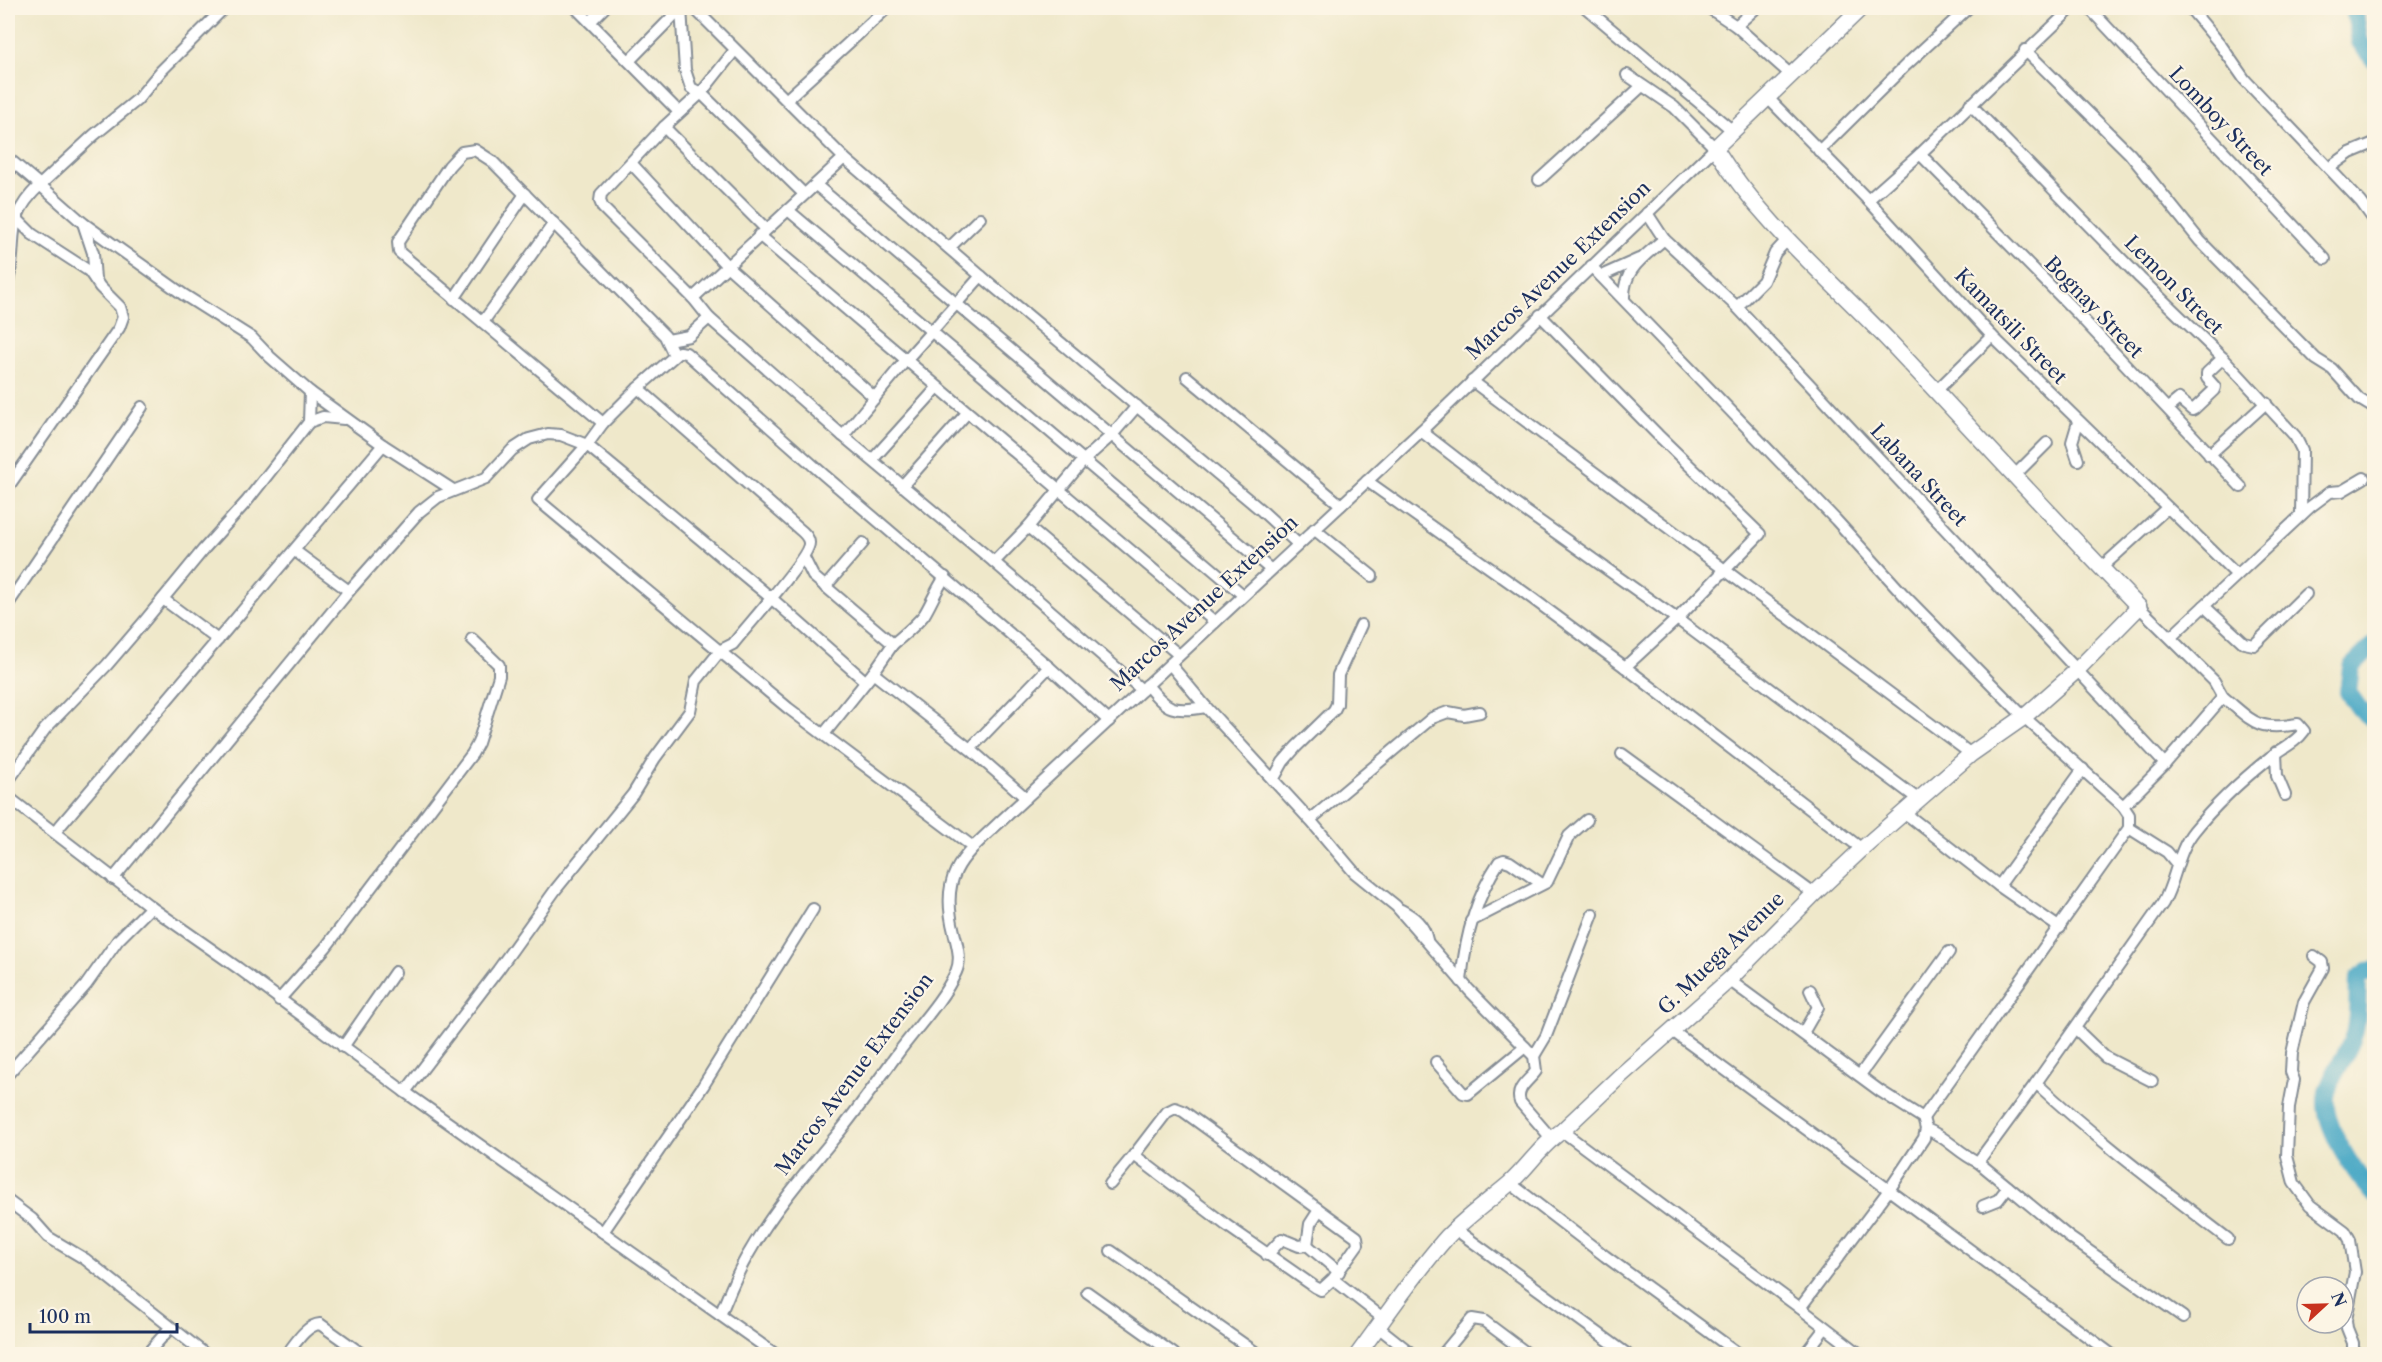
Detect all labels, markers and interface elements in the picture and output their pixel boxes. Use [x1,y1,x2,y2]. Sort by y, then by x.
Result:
street label: Lomboy Street [2164,62,2278,180]
street label: Marcos Avenue Extension [1461,175,1656,364]
street label: Lemon Street [2120,231,2228,339]
street label: Bognay Street [2040,251,2148,363]
street label: Kamatsili Street [1950,263,2072,389]
street label: Labana Street [1866,419,1972,531]
street label: Marcos Avenue Extension [1105,510,1303,696]
street label: G. Muega Avenue [1653,887,1789,1019]
street label: Marcos Avenue Extension [770,968,938,1180]
north arrow [2295,1275,2355,1335]
text: N [2327,1289,2351,1310]
scale bar [30,1296,177,1334]
text: 100 m [39,1306,91,1328]

